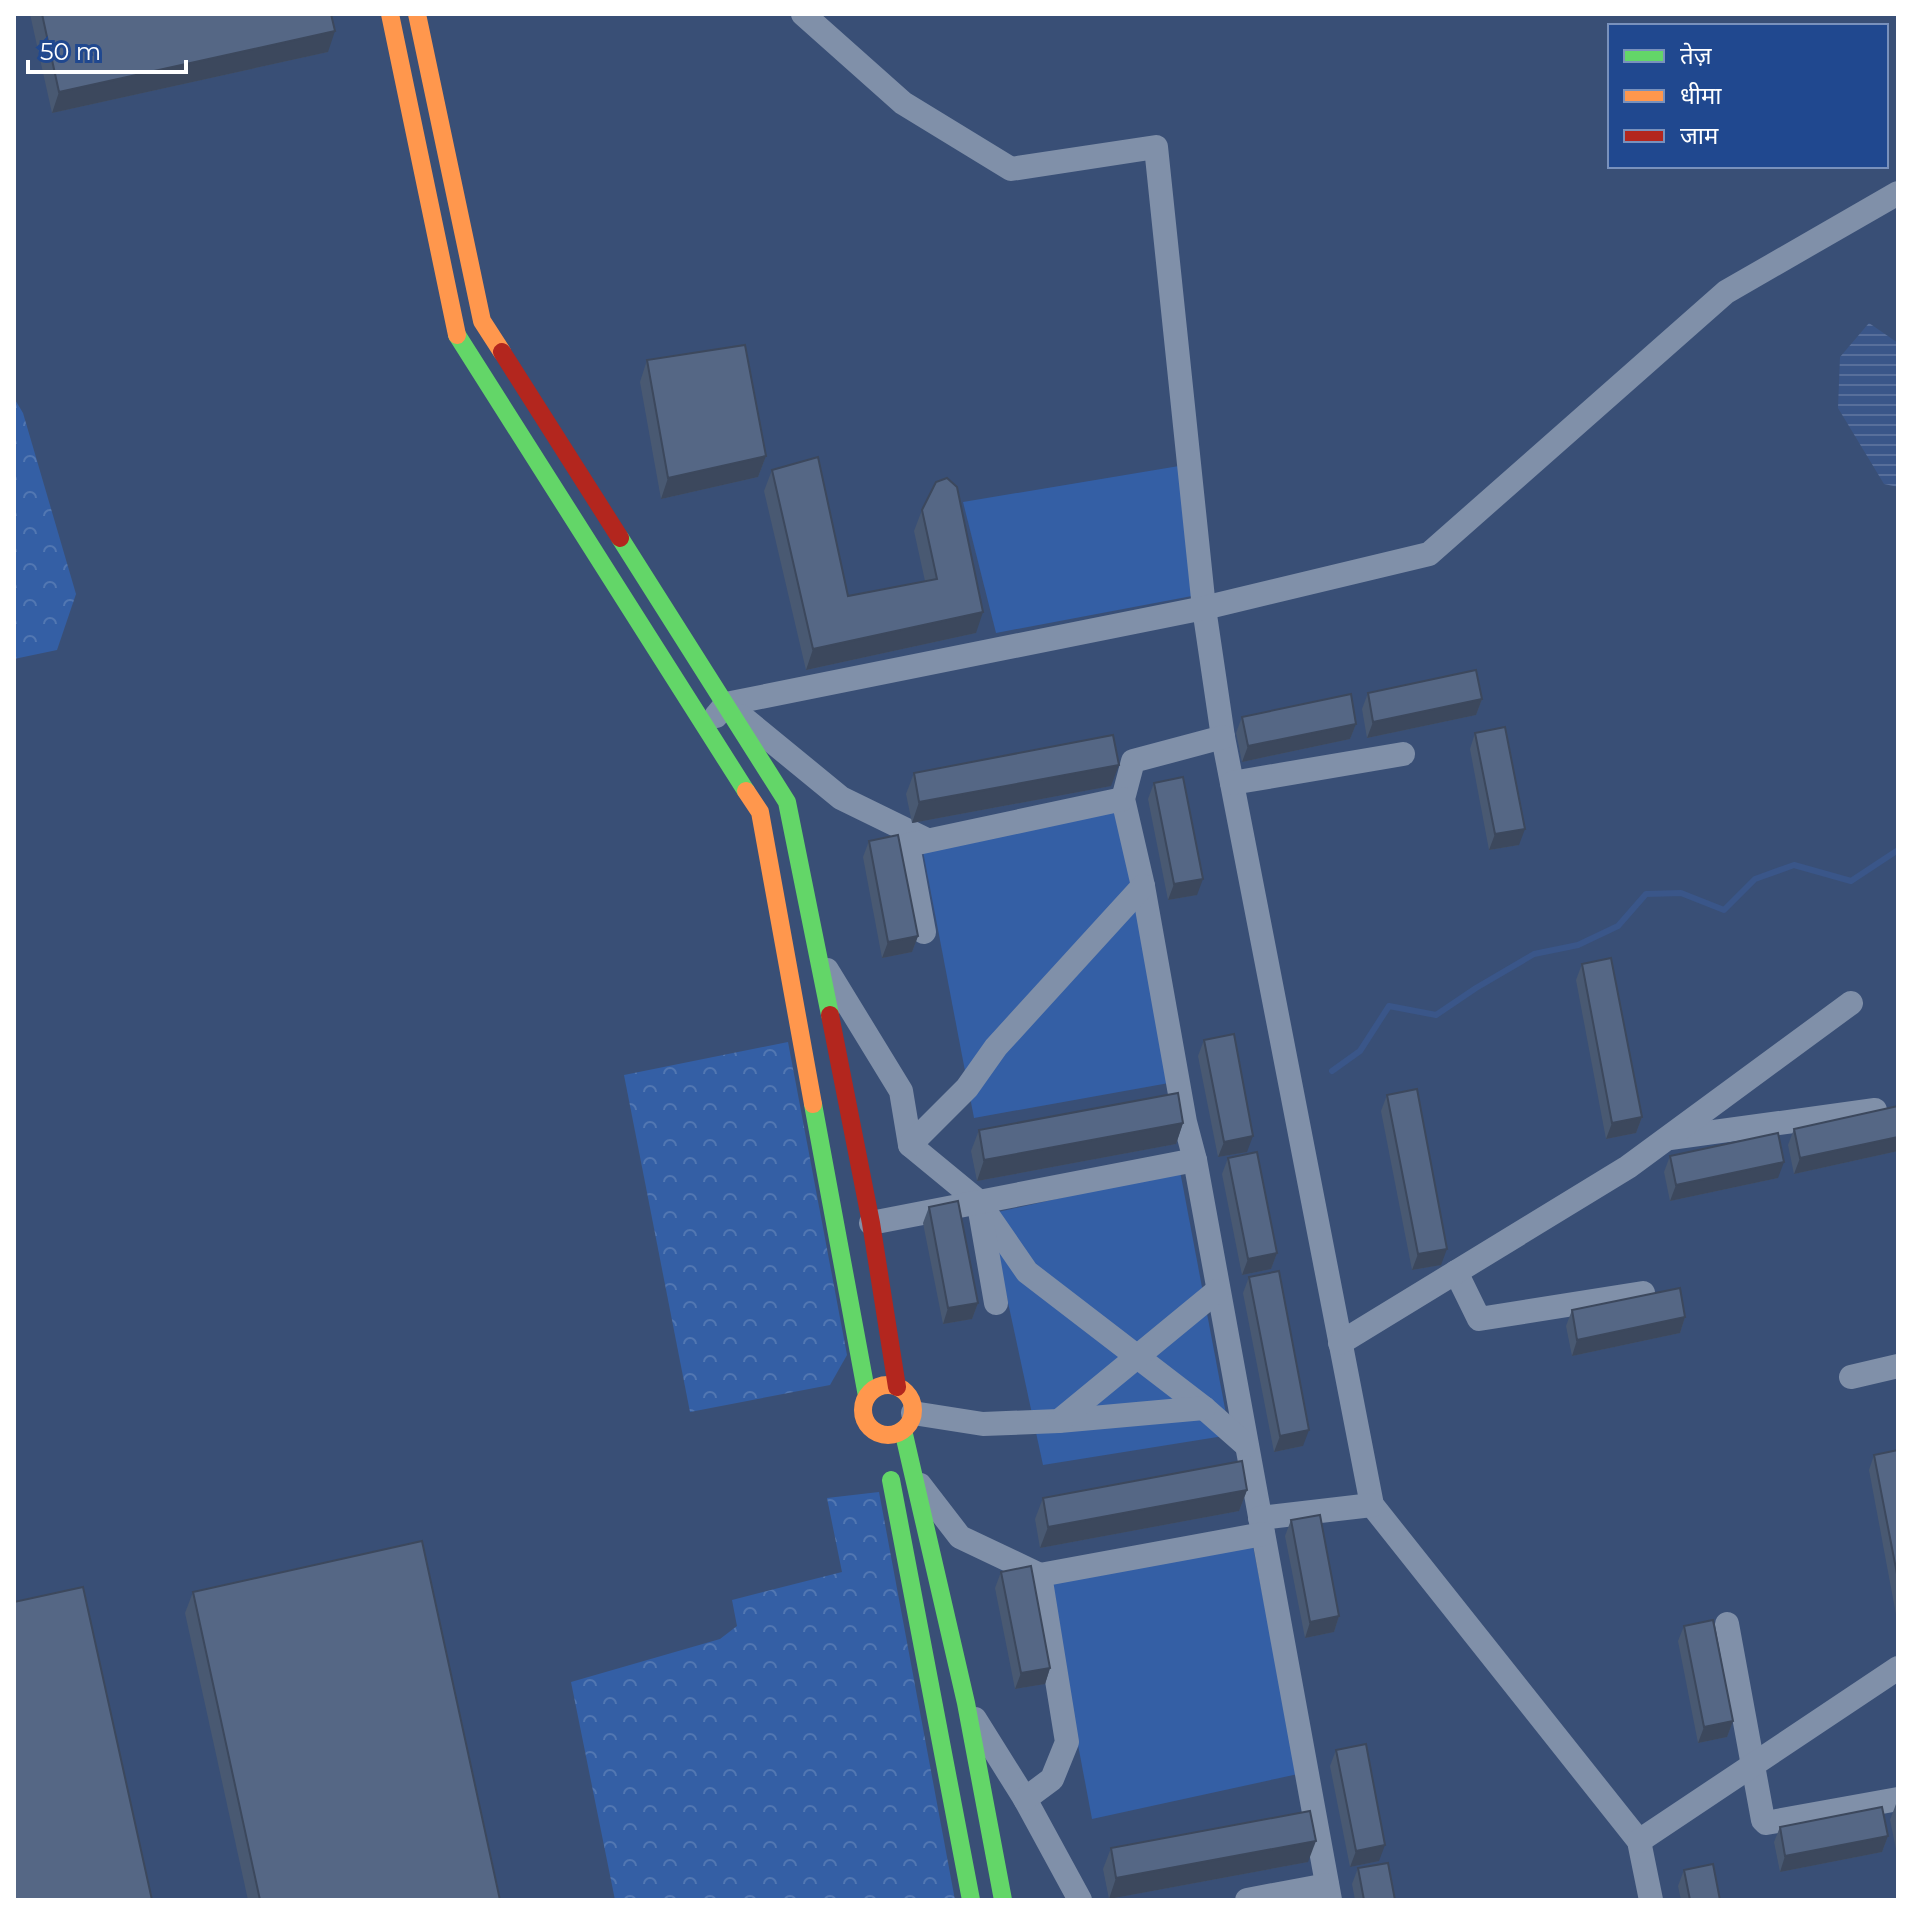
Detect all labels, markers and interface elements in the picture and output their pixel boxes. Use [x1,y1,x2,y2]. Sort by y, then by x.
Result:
scale bar [28,24,186,74]
legend [1608,24,1888,168]
text: 50 m [40,37,101,66]
text: तेज़ [1680,41,1713,70]
text: धीमा [1680,81,1722,110]
text: जाम [1680,121,1719,150]

